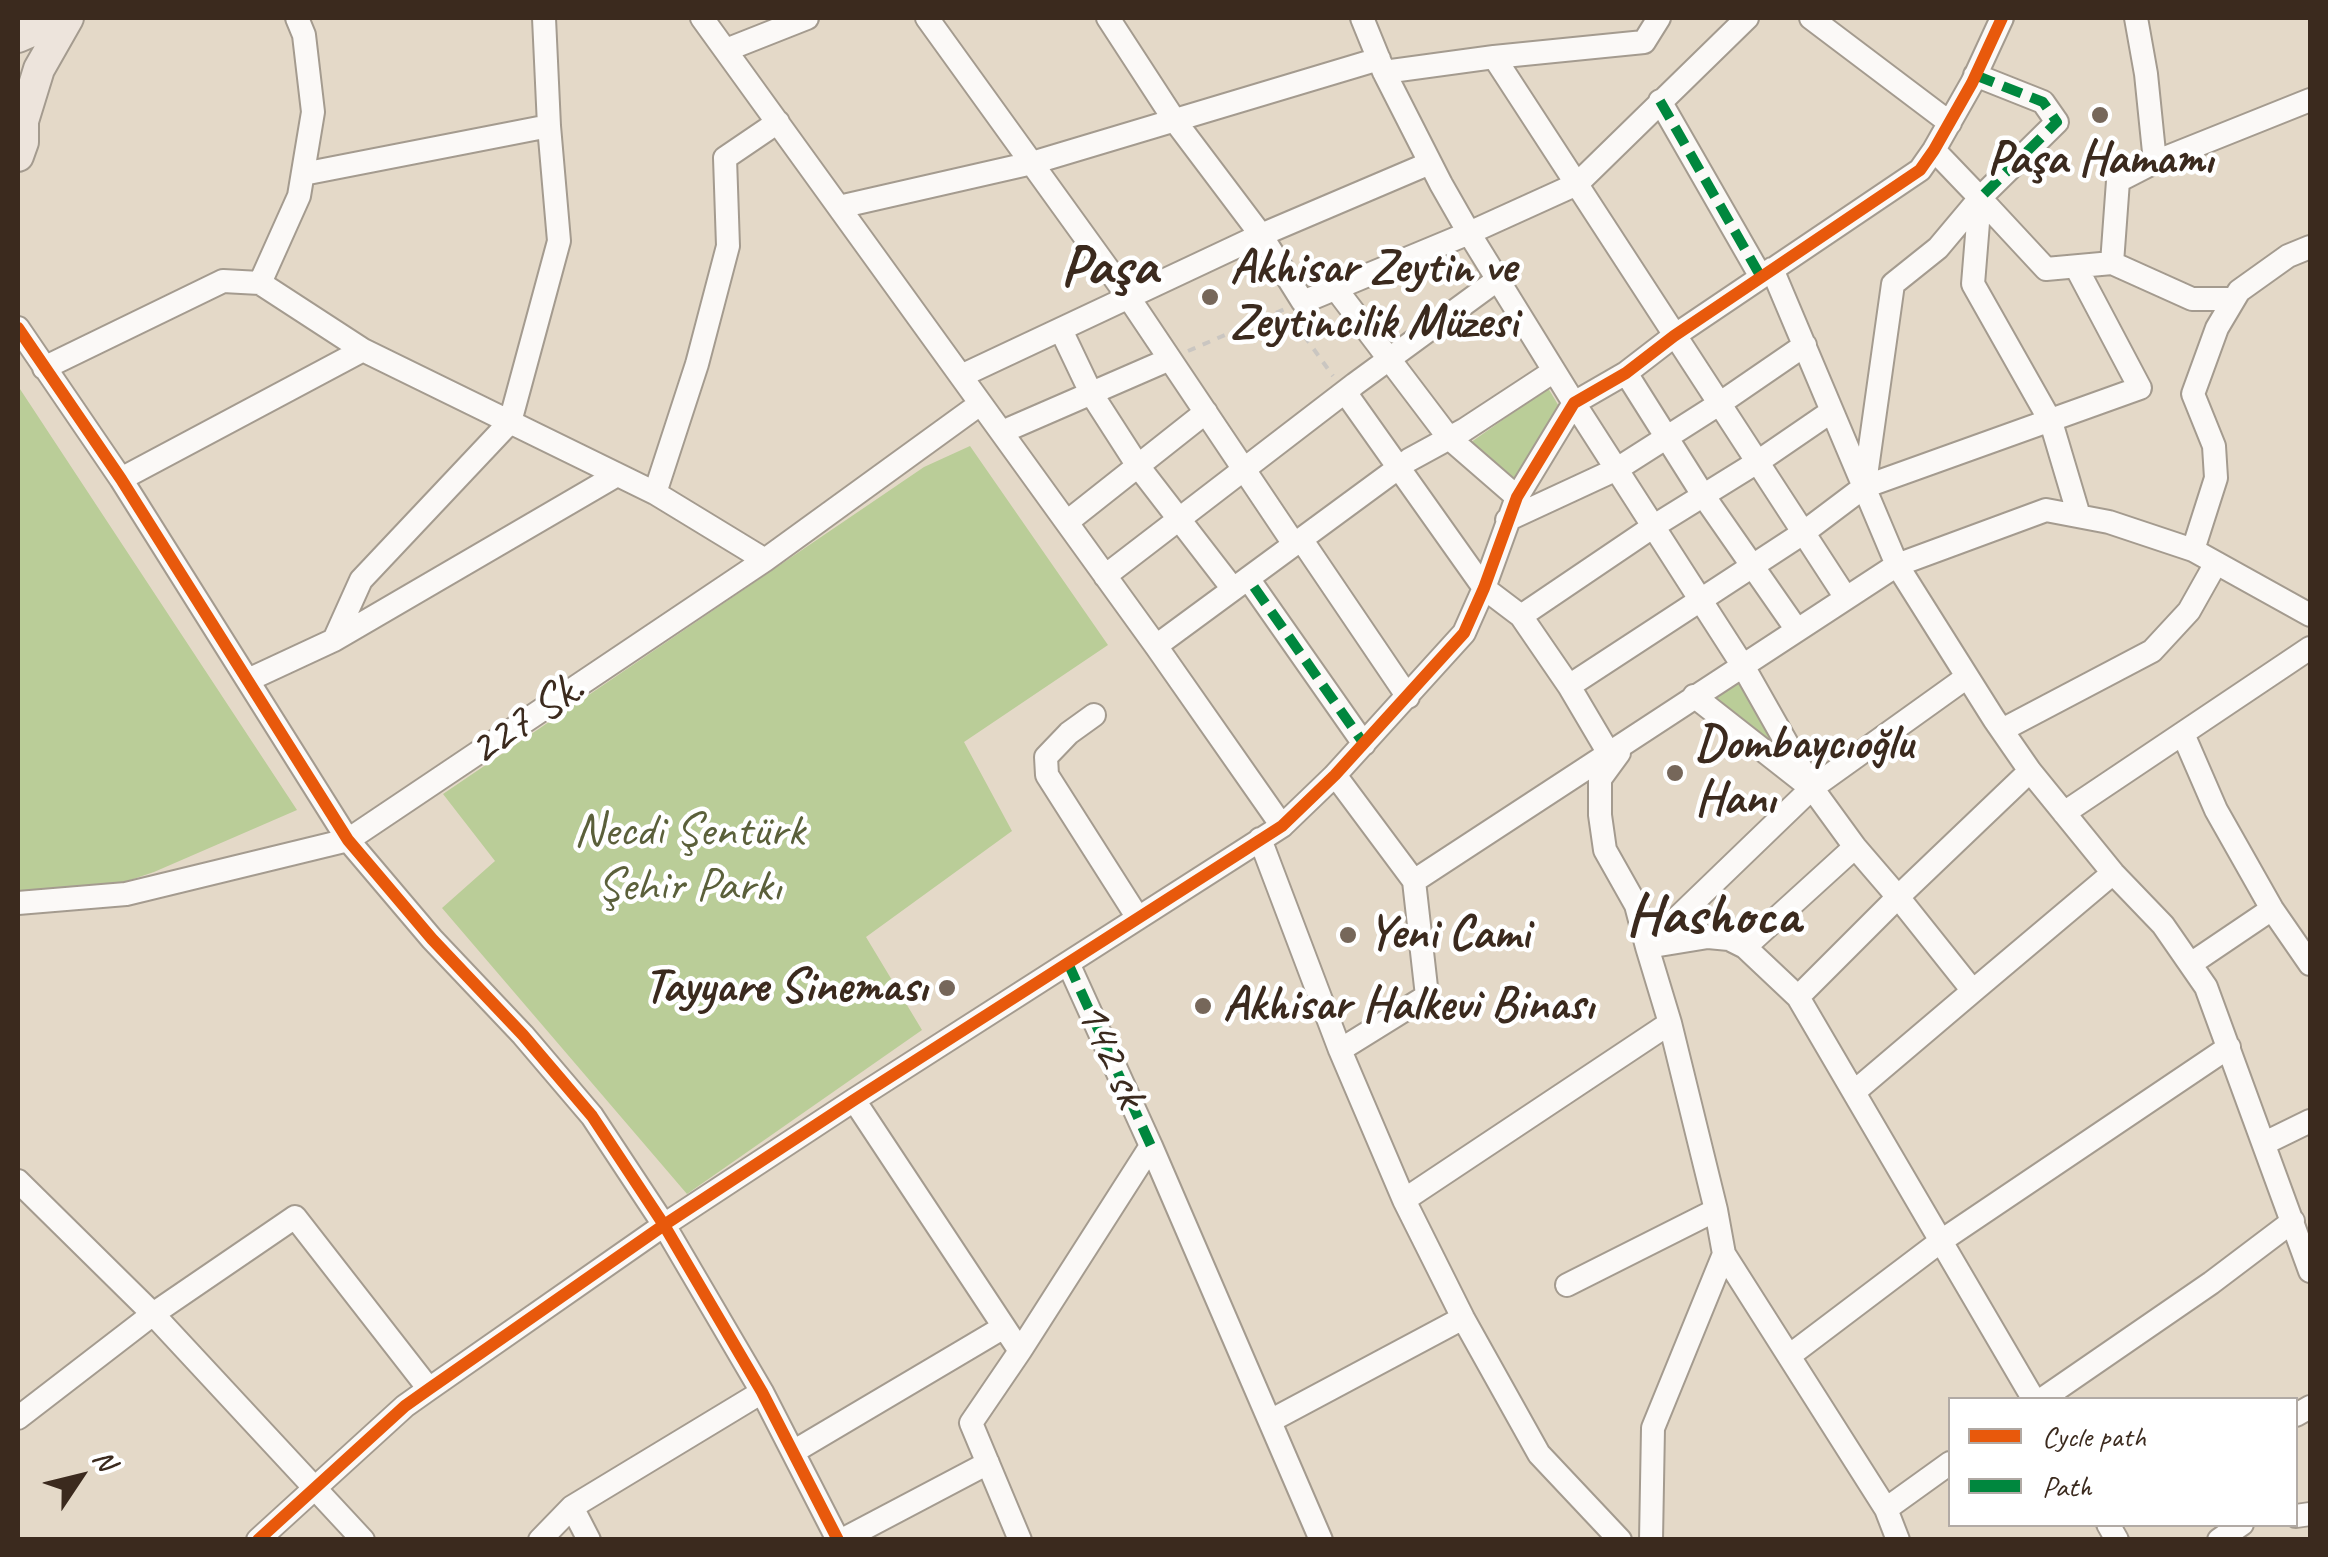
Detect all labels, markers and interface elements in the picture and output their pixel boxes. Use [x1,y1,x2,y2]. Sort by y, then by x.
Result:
marker: Paşa Hamamı [2089,104,2111,126]
place label: Paşa Hamamı [1987,131,2213,189]
district label: Paşa [1061,234,1157,304]
place label: Akhisar Zeytin ve Zeytincilik Müzesi [1230,240,1517,353]
marker: Akhisar Zeytin ve Zeytincilik Müzesi [1199,286,1221,308]
street label: 227 Sk. [458,661,596,779]
place label: Dombaycıoğlu Hanı [1695,716,1913,829]
marker: Dombaycıoğlu Hanı [1664,762,1686,784]
park label: Necdi Şentürk Şehir Parkı [574,803,804,916]
district label: Hashoca [1626,883,1800,953]
place label: Yeni Cami [1368,906,1529,964]
marker: Yeni Cami [1337,924,1359,946]
place label: Tayyare Sineması [644,959,927,1017]
marker: Tayyare Sineması [936,977,958,999]
place label: Akhisar Halkevi Binası [1223,977,1593,1035]
street label: 142 sk [1061,993,1159,1117]
marker: Akhisar Halkevi Binası [1192,995,1214,1017]
legend [1948,1397,2298,1527]
text: Cycle path [2042,1417,2146,1455]
north arrow [30,1427,130,1527]
text: N [86,1442,124,1477]
text: Path [2042,1467,2091,1505]

